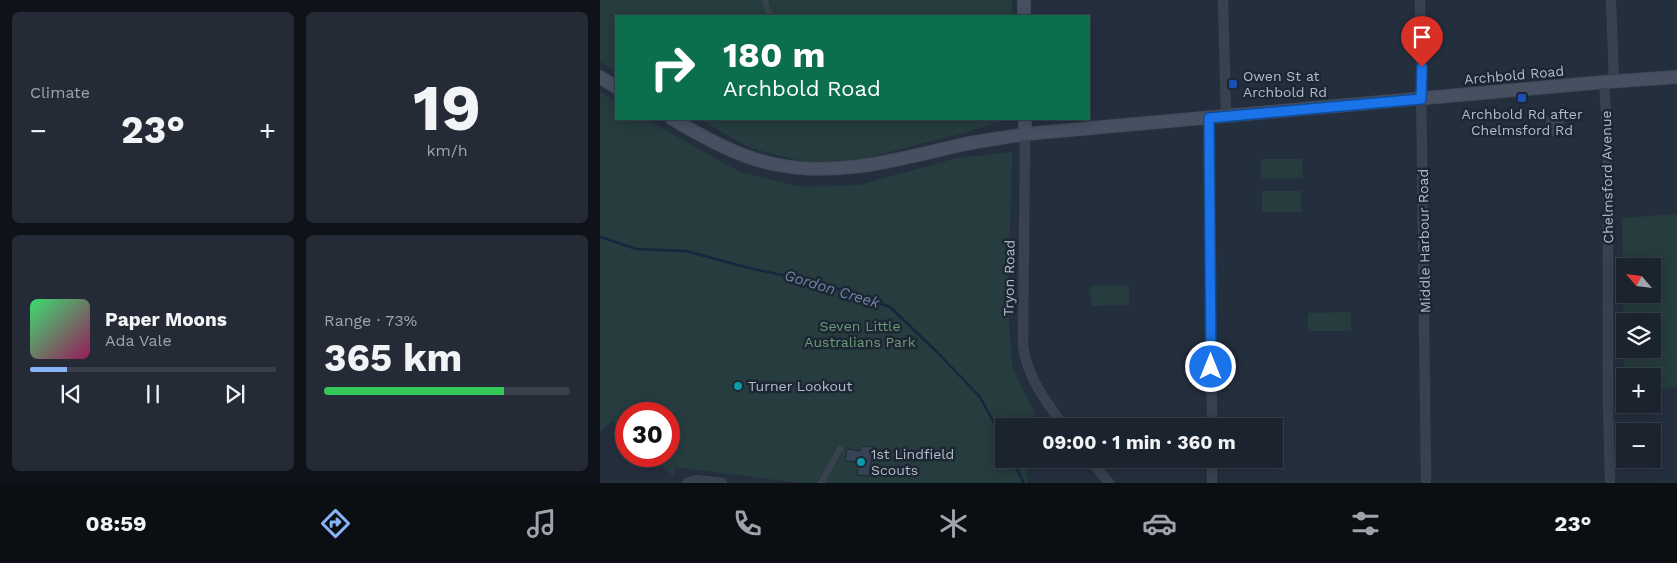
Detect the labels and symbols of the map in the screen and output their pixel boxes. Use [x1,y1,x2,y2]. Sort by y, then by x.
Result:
pin [1401,16,1443,67]
street label: Archbold Road [1463,63,1565,87]
place label: Owen St at Archbold Rd [1243,68,1327,100]
marker: Owen St at Archbold Rd [1227,78,1239,90]
marker: Archbold Rd after Chelmsford Rd [1516,92,1528,104]
place label: Archbold Rd after Chelmsford Rd [1461,106,1583,138]
street label: Chelmsford Avenue [1598,110,1616,244]
street label: Middle Harbour Road [1415,169,1433,313]
street label: Tryon Road [1000,240,1018,316]
north arrow [1616,258,1661,302]
water label: Gordon Creek [782,266,882,312]
park label: Seven Little Australians Park [804,318,916,350]
position arrow [1184,340,1236,392]
place label: Turner Lookout [748,378,852,394]
marker: Turner Lookout [732,380,744,392]
speed limit sign: 30 [615,402,680,467]
place label: 1st Lindfield Scouts [871,446,954,478]
marker: 1st Lindfield Scouts [855,456,867,468]

